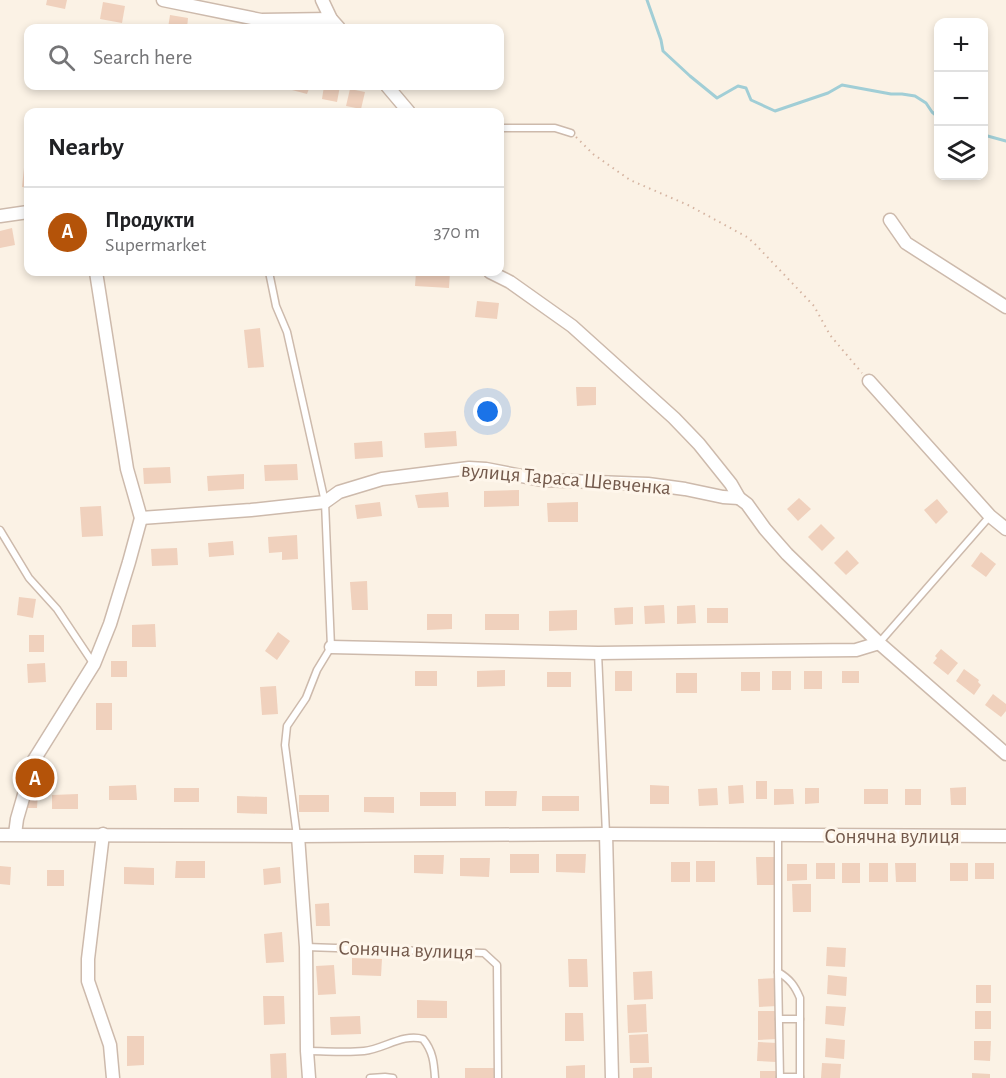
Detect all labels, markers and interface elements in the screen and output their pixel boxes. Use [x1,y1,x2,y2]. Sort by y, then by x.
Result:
map controls [934,18,988,180]
button: + [934,18,988,72]
search box [24,24,504,90]
icon: search [45,41,78,74]
text: Search here [93,46,192,68]
button: − [934,72,988,126]
button: layers [934,126,988,180]
text: Nearby [48,134,124,160]
text: Продукти [105,209,195,231]
text: A [62,222,74,242]
text: 370 m [434,222,480,242]
text: Supermarket [105,235,206,255]
your location [473,397,502,426]
street label: вулиця Тараса Шевченка [460,459,672,499]
pin: A [15,756,54,800]
street label: Сонячна вулиця [824,826,960,847]
street label: Сонячна вулиця [338,937,474,963]

